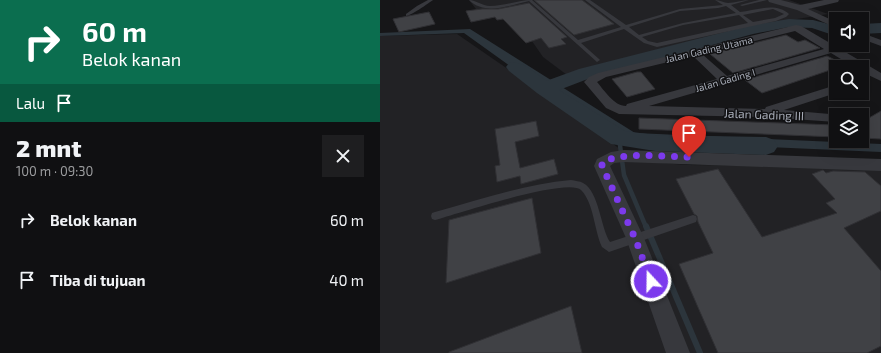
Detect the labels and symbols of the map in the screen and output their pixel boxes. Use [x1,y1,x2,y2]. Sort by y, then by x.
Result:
street label: Jalan Gading Utama [664,33,754,65]
street label: Jalan Gading I [694,66,756,94]
street label: Jalan Gading III [724,106,804,122]
pin [672,116,706,157]
position arrow [630,260,672,302]

